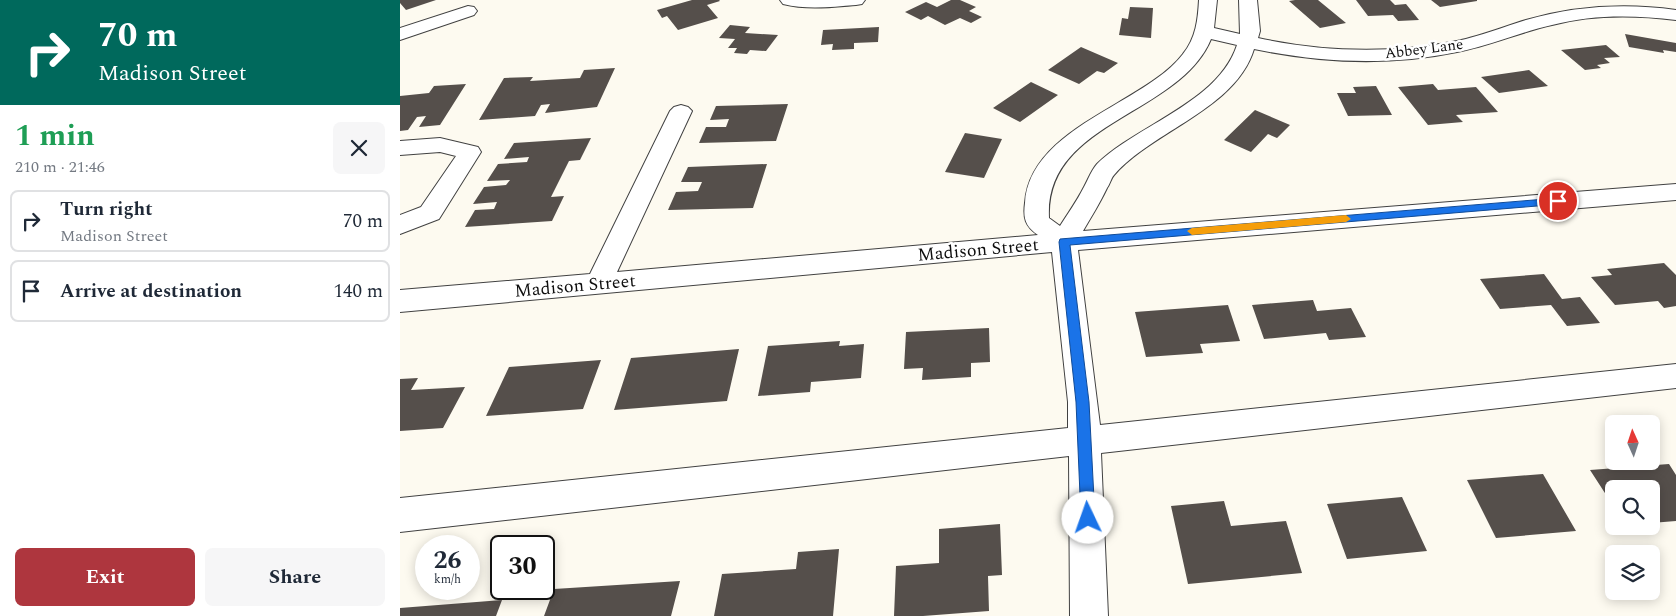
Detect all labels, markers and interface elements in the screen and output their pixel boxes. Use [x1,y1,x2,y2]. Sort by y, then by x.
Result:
text: 70 m [98,9,178,62]
icon: right [15,20,80,85]
street label: Abbey Lane [1384,33,1464,65]
text: Madison Street [98,57,246,90]
text: 1 min [15,113,95,159]
button: close [333,122,385,174]
text: 210 m · 21:46 [15,155,105,179]
pin [1537,180,1579,222]
icon: arrive [1544,187,1572,215]
text: Turn right [60,195,153,224]
icon: right [17,207,45,235]
text: 70 m [343,207,383,236]
text: Madison Street [60,224,168,248]
street label: Madison Street [916,231,1040,269]
street label: Madison Street [513,267,637,305]
icon: arrive [17,277,45,305]
text: Arrive at destination [60,277,242,306]
text: 140 m [333,277,383,306]
north arrow [1605,415,1660,470]
map controls [1605,415,1660,600]
button: search [1605,480,1660,535]
position arrow [1061,491,1113,543]
speed limit sign: 30 [490,535,555,600]
text: 26 [433,542,462,580]
button: layers [1605,545,1660,600]
button: Exit [15,548,195,606]
button: Share [205,548,385,606]
text: km/h [434,570,461,589]

